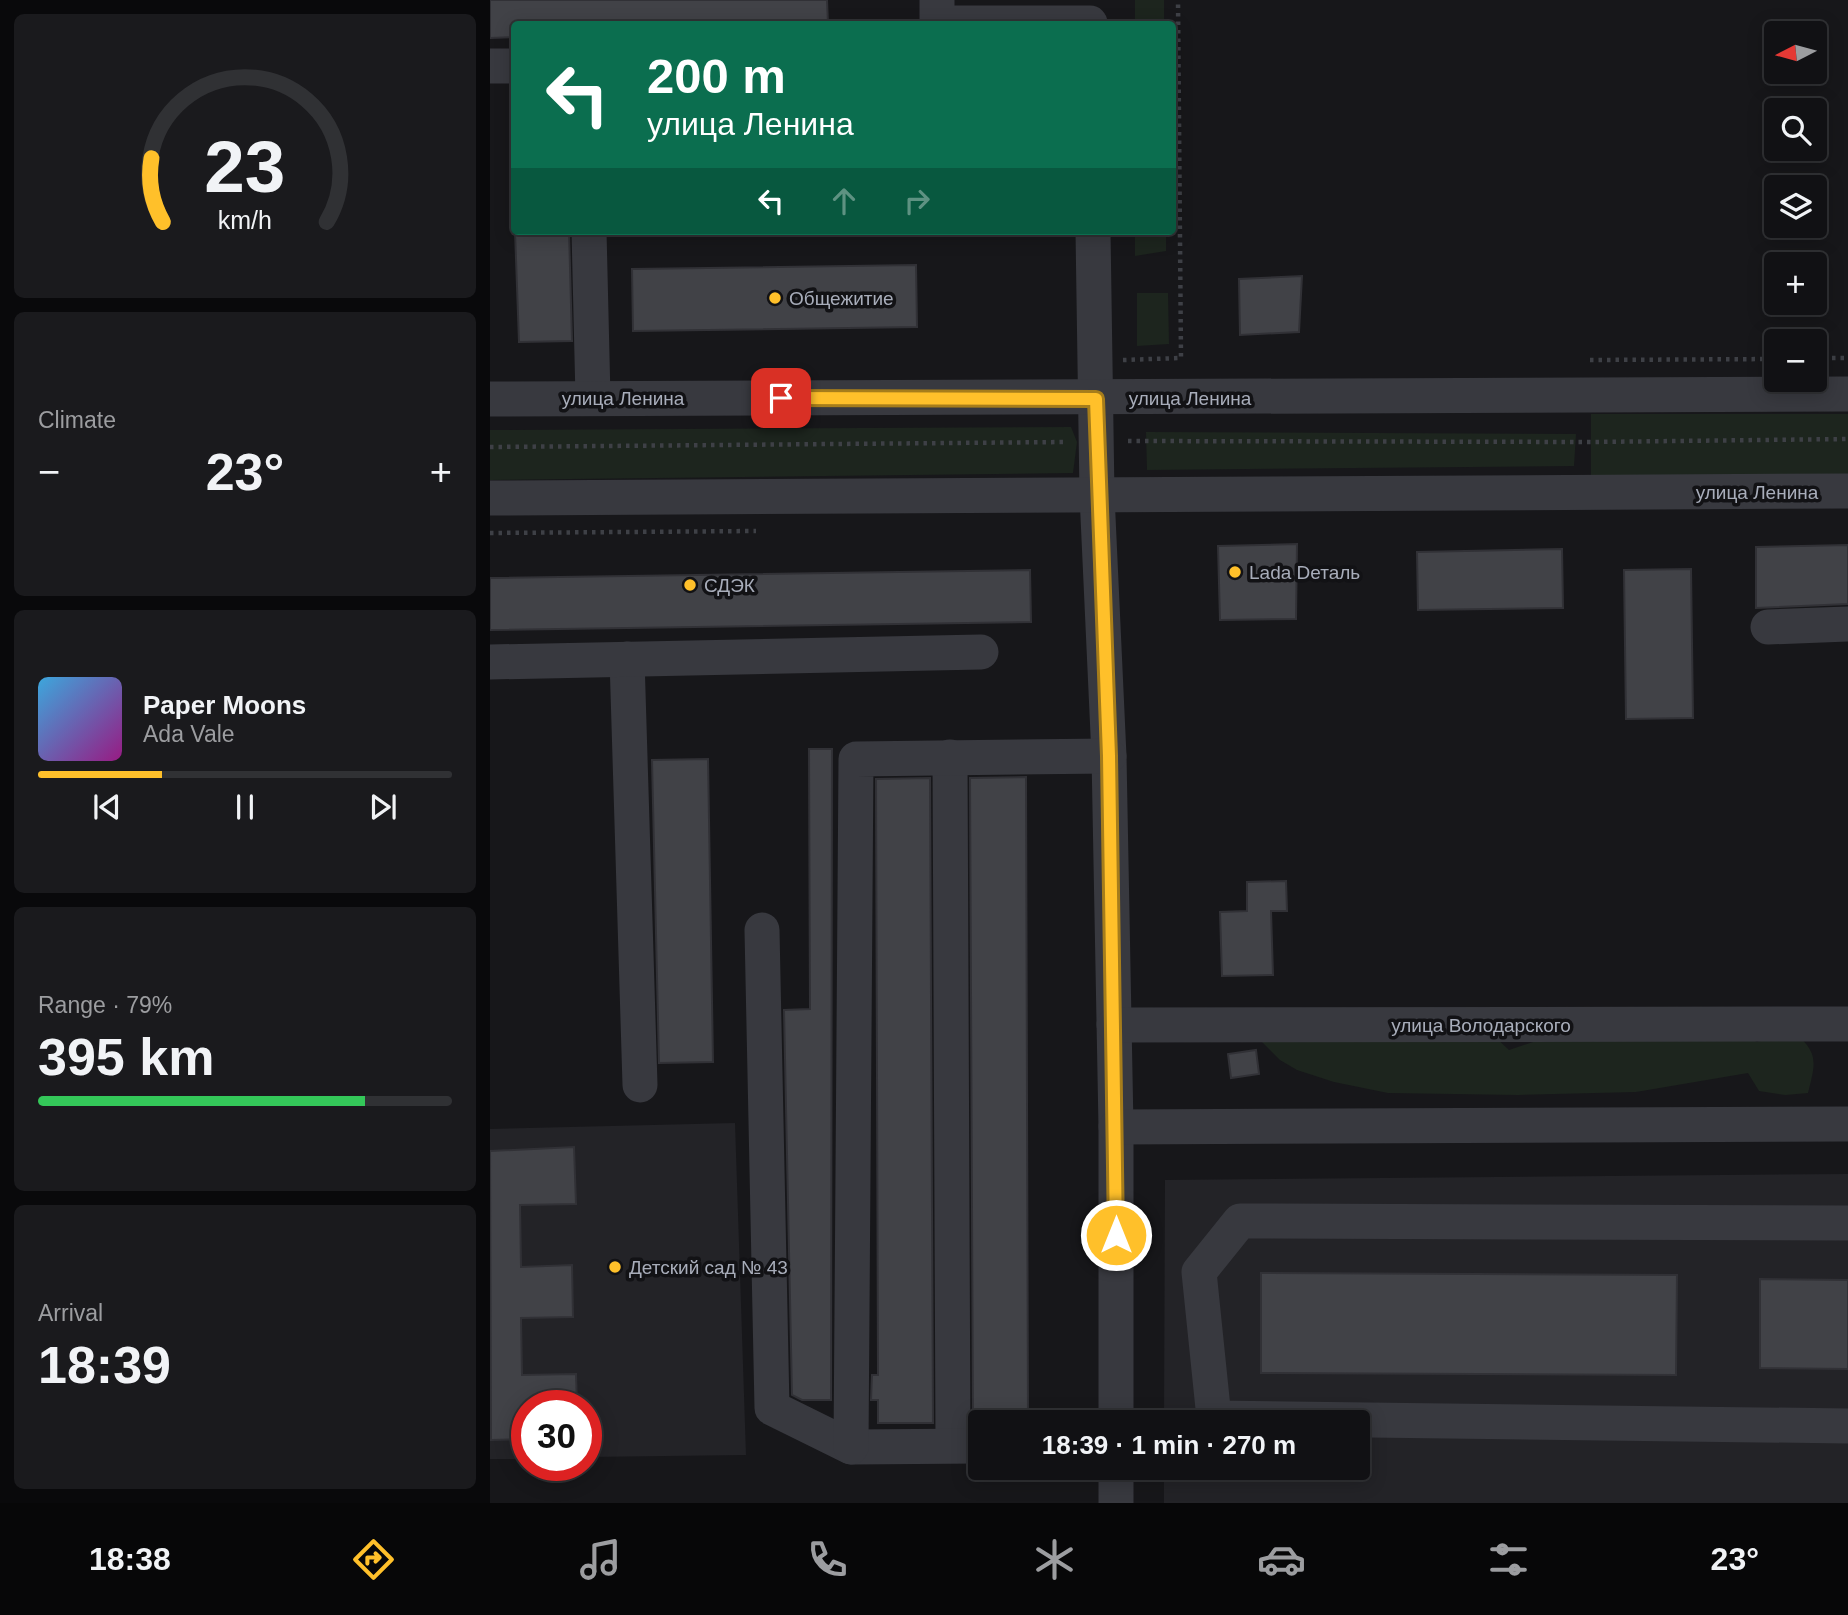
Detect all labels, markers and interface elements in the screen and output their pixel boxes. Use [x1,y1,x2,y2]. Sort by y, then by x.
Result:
north arrow [1764,21,1827,84]
map controls [1764,21,1827,392]
icon: left [532,49,623,140]
text: 200 m [647,49,786,103]
button: search [1764,98,1827,161]
text: улица Ленина [647,106,854,142]
text: 23 [205,126,285,207]
button: layers [1764,175,1827,238]
icon: left [752,182,790,220]
icon: ahead [825,182,863,220]
icon: right [898,182,936,220]
text: km/h [218,206,272,234]
button: + [1764,252,1827,315]
place label: Общежитие [789,288,894,309]
marker: Общежитие [767,290,783,306]
button: − [1764,329,1827,392]
pin [751,368,811,428]
icon: arrive [762,379,800,417]
street label: улица Ленина [562,388,685,409]
street label: улица Ленина [1129,388,1252,409]
text: Climate [38,407,116,433]
text: 23° [206,443,284,501]
text: − [38,451,60,493]
text: + [430,451,452,493]
street label: улица Ленина [1696,482,1819,503]
place label: Lada Dеталь [1249,562,1360,583]
marker: Lada Dеталь [1227,564,1243,580]
place label: СДЭК [704,575,755,596]
marker: СДЭК [682,577,698,593]
text: Paper Moons [143,690,306,720]
text: Ada Vale [143,721,235,747]
icon: previous [88,788,126,826]
icon: pause [226,788,264,826]
icon: next [364,788,402,826]
text: Range · 79% [38,992,172,1018]
street label: улица Володарского [1391,1015,1571,1036]
text: 395 km [38,1028,214,1086]
position arrow [1079,1198,1153,1272]
place label: Детский сад № 43 [629,1257,788,1278]
marker: Детский сад № 43 [607,1259,623,1275]
text: Arrival [38,1300,103,1326]
text: 18:39 [38,1336,171,1394]
speed limit sign: 30 [511,1390,602,1481]
text: 18:39 · 1 min · 270 m [1042,1430,1296,1460]
icon: directions [349,1535,398,1584]
icon: music [576,1535,625,1584]
icon: phone [803,1535,852,1584]
icon: climate [1030,1535,1079,1584]
icon: car [1257,1535,1306,1584]
icon: filters [1484,1535,1533,1584]
text: 18:38 [89,1541,171,1577]
text: 23° [1711,1541,1759,1577]

